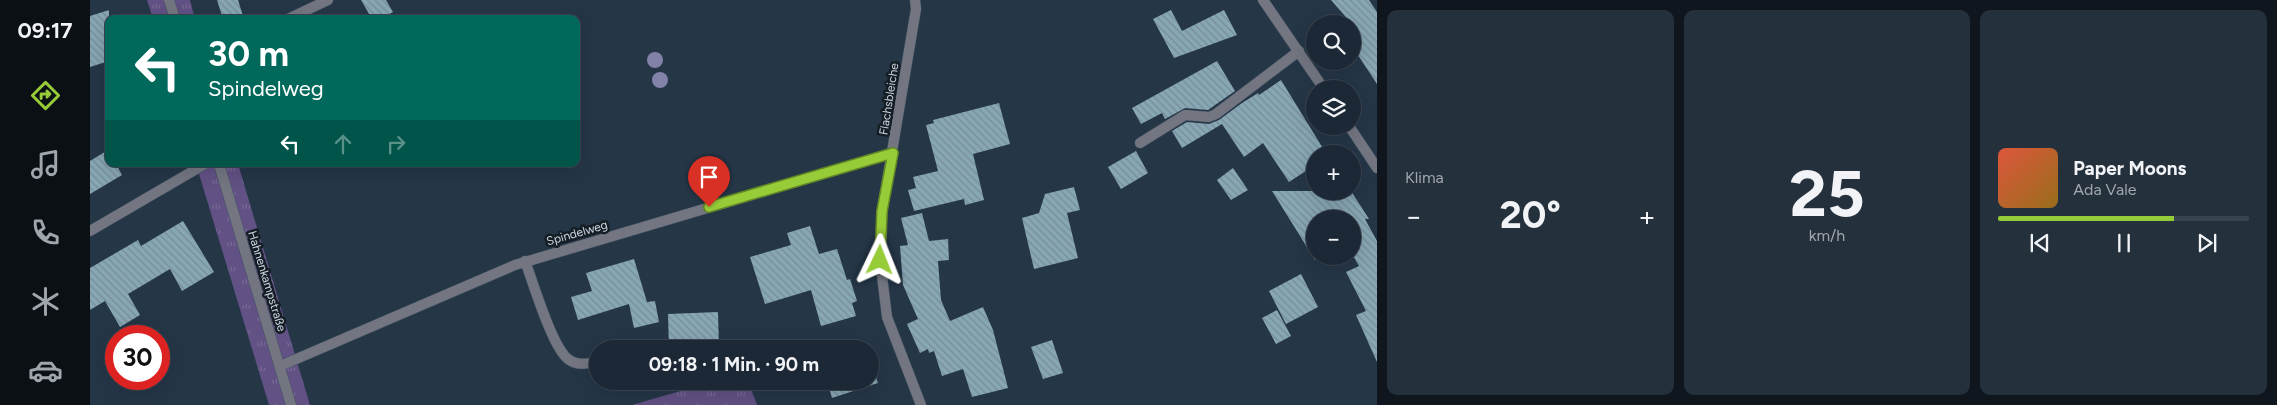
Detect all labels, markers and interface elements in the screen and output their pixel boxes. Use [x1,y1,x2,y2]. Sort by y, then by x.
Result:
map controls [1306,15,1361,265]
button: search [1306,15,1361,70]
text: 09:17 [17,17,73,44]
text: 30 m [208,33,289,75]
icon: left [125,35,190,100]
street label: Flachsbleiche [876,62,902,136]
text: Spindelweg [208,75,324,102]
icon: directions [28,78,63,113]
button: layers [1306,80,1361,135]
icon: left [276,130,304,158]
icon: ahead [329,130,357,158]
icon: right [382,130,410,158]
button: + [1306,145,1361,200]
icon: music [28,147,63,182]
text: 25 [1789,154,1865,232]
pin [688,156,730,207]
text: Paper Moons [2073,157,2186,180]
icon: arrive [695,163,723,191]
text: Klima [1405,168,1444,187]
text: Ada Vale [2073,180,2136,199]
text: 20° [1500,192,1561,238]
text: − [1405,199,1422,233]
text: + [1638,199,1656,233]
button: − [1306,210,1361,265]
icon: phone [28,215,63,250]
street label: Spindelweg [545,218,609,248]
text: km/h [1809,226,1845,245]
street label: Hahnenkampstraße [245,229,289,333]
icon: previous [2026,229,2054,257]
icon: pause [2110,229,2138,257]
icon: next [2193,229,2221,257]
position arrow [853,233,905,285]
icon: climate [28,284,63,319]
speed limit sign: 30 [105,325,170,390]
icon: car [28,353,63,388]
text: 09:18 · 1 Min. · 90 m [649,353,819,376]

